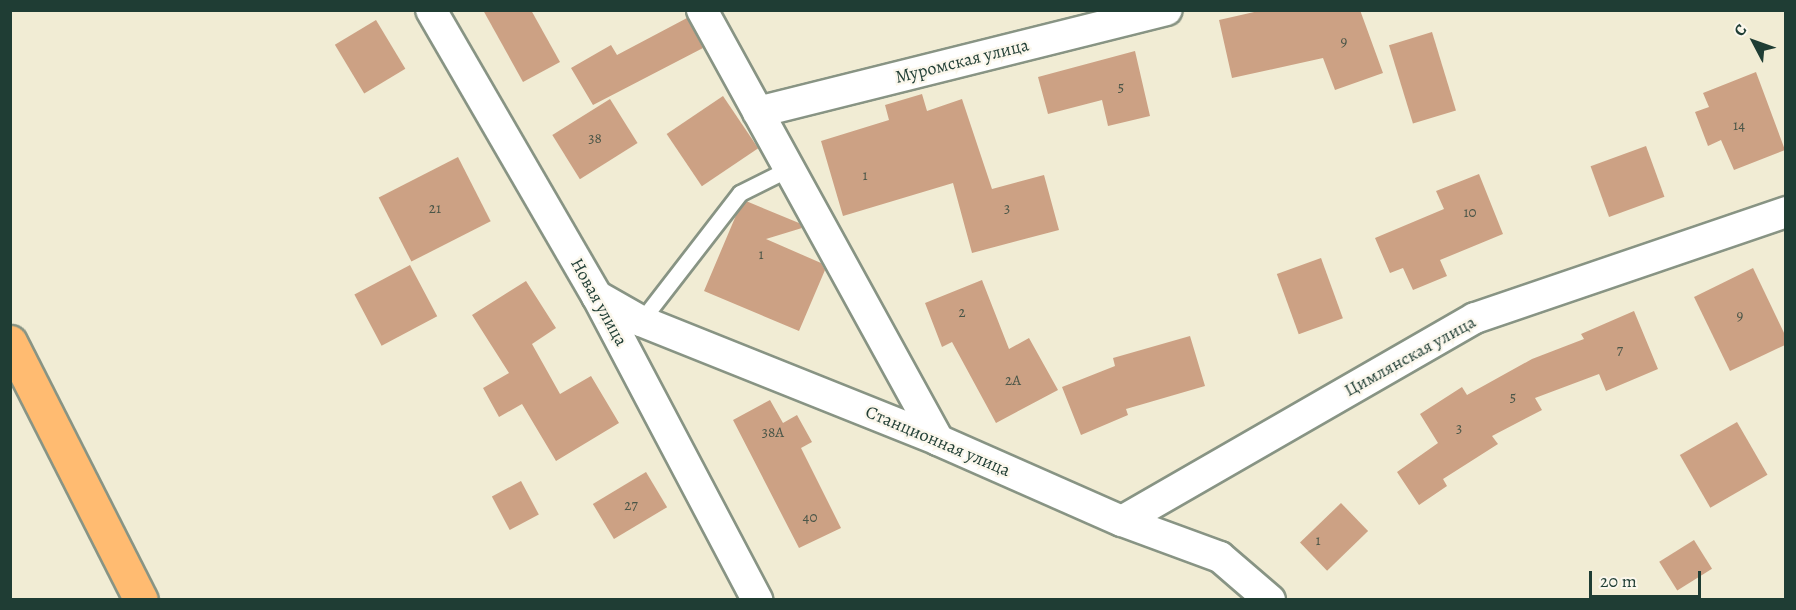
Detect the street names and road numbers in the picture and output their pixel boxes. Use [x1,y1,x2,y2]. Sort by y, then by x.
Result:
street label: Муромская улица [893,34,1031,88]
street label: Новая улица [566,254,632,350]
street label: Цимлянская улица [1341,311,1479,401]
street label: Станционная улица [862,401,1014,481]

